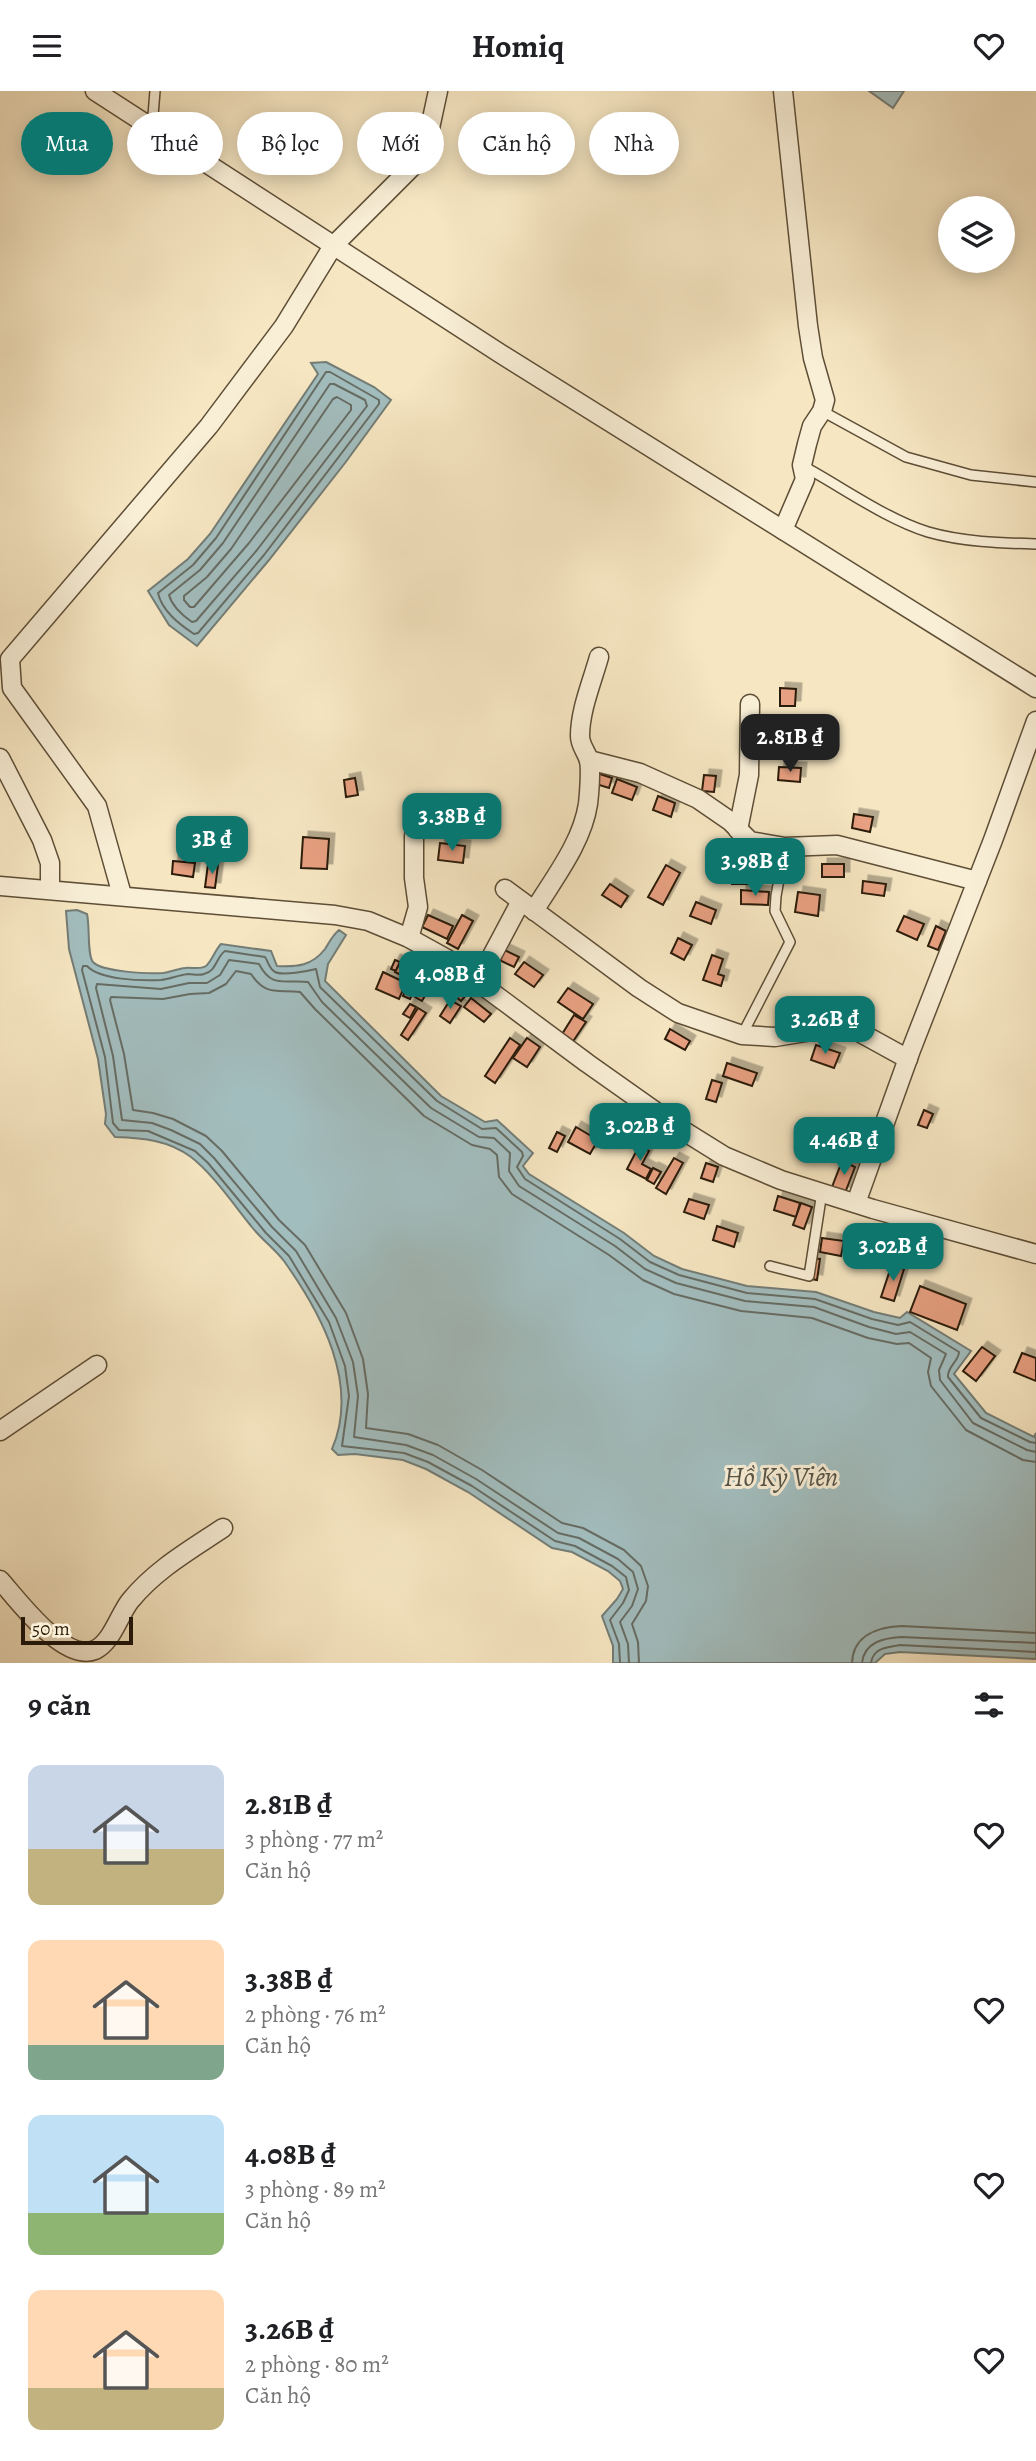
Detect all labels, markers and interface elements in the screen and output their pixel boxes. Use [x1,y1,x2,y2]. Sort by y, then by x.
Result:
text: Homiq [472,24,564,68]
icon: menu [28,27,66,65]
icon: heart [970,27,1008,65]
chip: Mua [21,112,113,175]
chip: Thuê [127,112,223,175]
chip: Bộ lọc [237,112,343,175]
chip: Mới [357,112,444,175]
chip: Căn hộ [458,112,575,175]
chip: Nhà [589,112,679,175]
map controls [938,196,1015,273]
button: layers [938,196,1015,273]
pin: 2.81B ₫ [725,715,855,774]
text: 2.81B ₫ [757,721,823,752]
pin: 3.38B ₫ [387,793,517,853]
text: 3.38B ₫ [418,800,486,831]
pin: 3B ₫ [171,817,253,876]
text: 3B ₫ [192,823,232,854]
pin: 3.98B ₫ [690,839,820,898]
text: 3.98B ₫ [721,845,789,876]
pin: 4.08B ₫ [385,951,515,1011]
text: 4.08B ₫ [415,958,485,989]
pin: 3.26B ₫ [760,997,890,1056]
text: 3.26B ₫ [791,1003,859,1034]
pin: 3.02B ₫ [575,1103,705,1163]
text: 3.02B ₫ [605,1110,675,1141]
pin: 4.46B ₫ [779,1117,909,1177]
text: 4.46B ₫ [810,1124,878,1155]
pin: 3.02B ₫ [828,1223,958,1283]
text: 3.02B ₫ [858,1230,928,1261]
water label: Hồ Kỳ Viên [724,1458,838,1496]
scale bar [21,1614,133,1646]
text: 50 m [32,1616,70,1642]
text: 9 căn [28,1685,91,1725]
icon: filters [970,1686,1008,1724]
text: 2.81B ₫ [245,1784,332,1824]
icon: home [84,1793,168,1877]
icon: heart [970,1816,1008,1854]
text: 3 phòng · 77 m² [245,1824,383,1855]
text: Căn hộ [245,1855,311,1886]
text: 3.38B ₫ [245,1959,333,1999]
icon: home [84,1968,168,2052]
icon: heart [970,1991,1008,2029]
text: 2 phòng · 76 m² [245,1999,386,2030]
text: Căn hộ [245,2030,311,2061]
text: 4.08B ₫ [245,2134,336,2174]
icon: home [84,2143,168,2227]
icon: heart [970,2166,1008,2204]
text: 3 phòng · 89 m² [245,2174,386,2205]
text: Căn hộ [245,2205,311,2236]
text: 3.26B ₫ [245,2309,334,2349]
icon: home [84,2318,168,2402]
icon: heart [970,2341,1008,2379]
text: 2 phòng · 80 m² [245,2349,389,2380]
text: Căn hộ [245,2380,311,2411]

